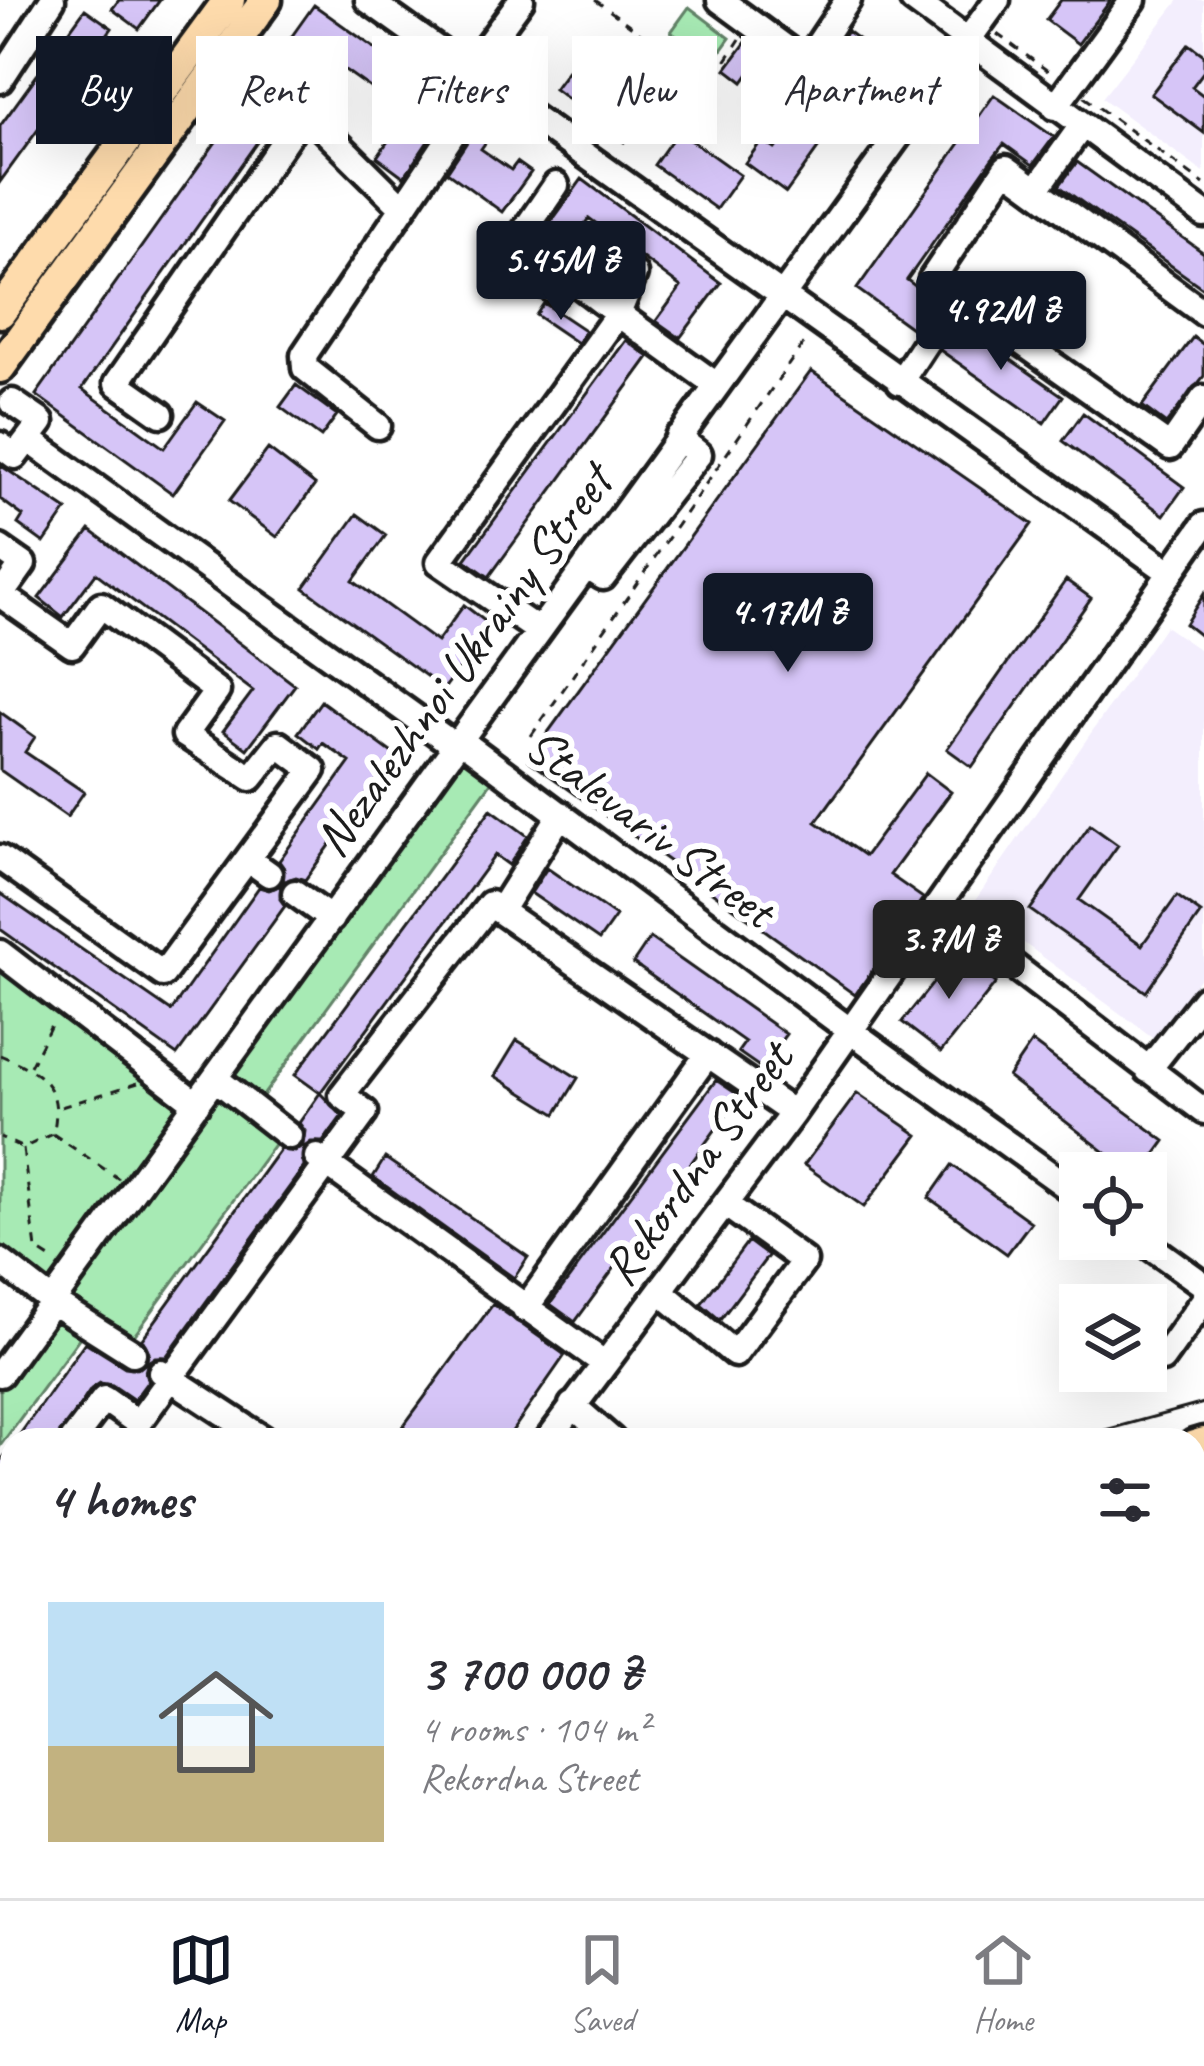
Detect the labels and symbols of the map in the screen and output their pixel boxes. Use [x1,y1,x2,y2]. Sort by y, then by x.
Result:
pin: 5.45M ₴ [450,221,672,323]
pin: 4.92M ₴ [890,271,1112,373]
street label: Nezalezhnoi Ukrainy Street [299,448,630,869]
pin: 4.17M ₴ [677,573,899,675]
street label: Stalevariv Street [513,712,792,944]
pin: 3.7M ₴ [851,900,1047,1002]
street label: Rekordna Street [587,1025,809,1298]

